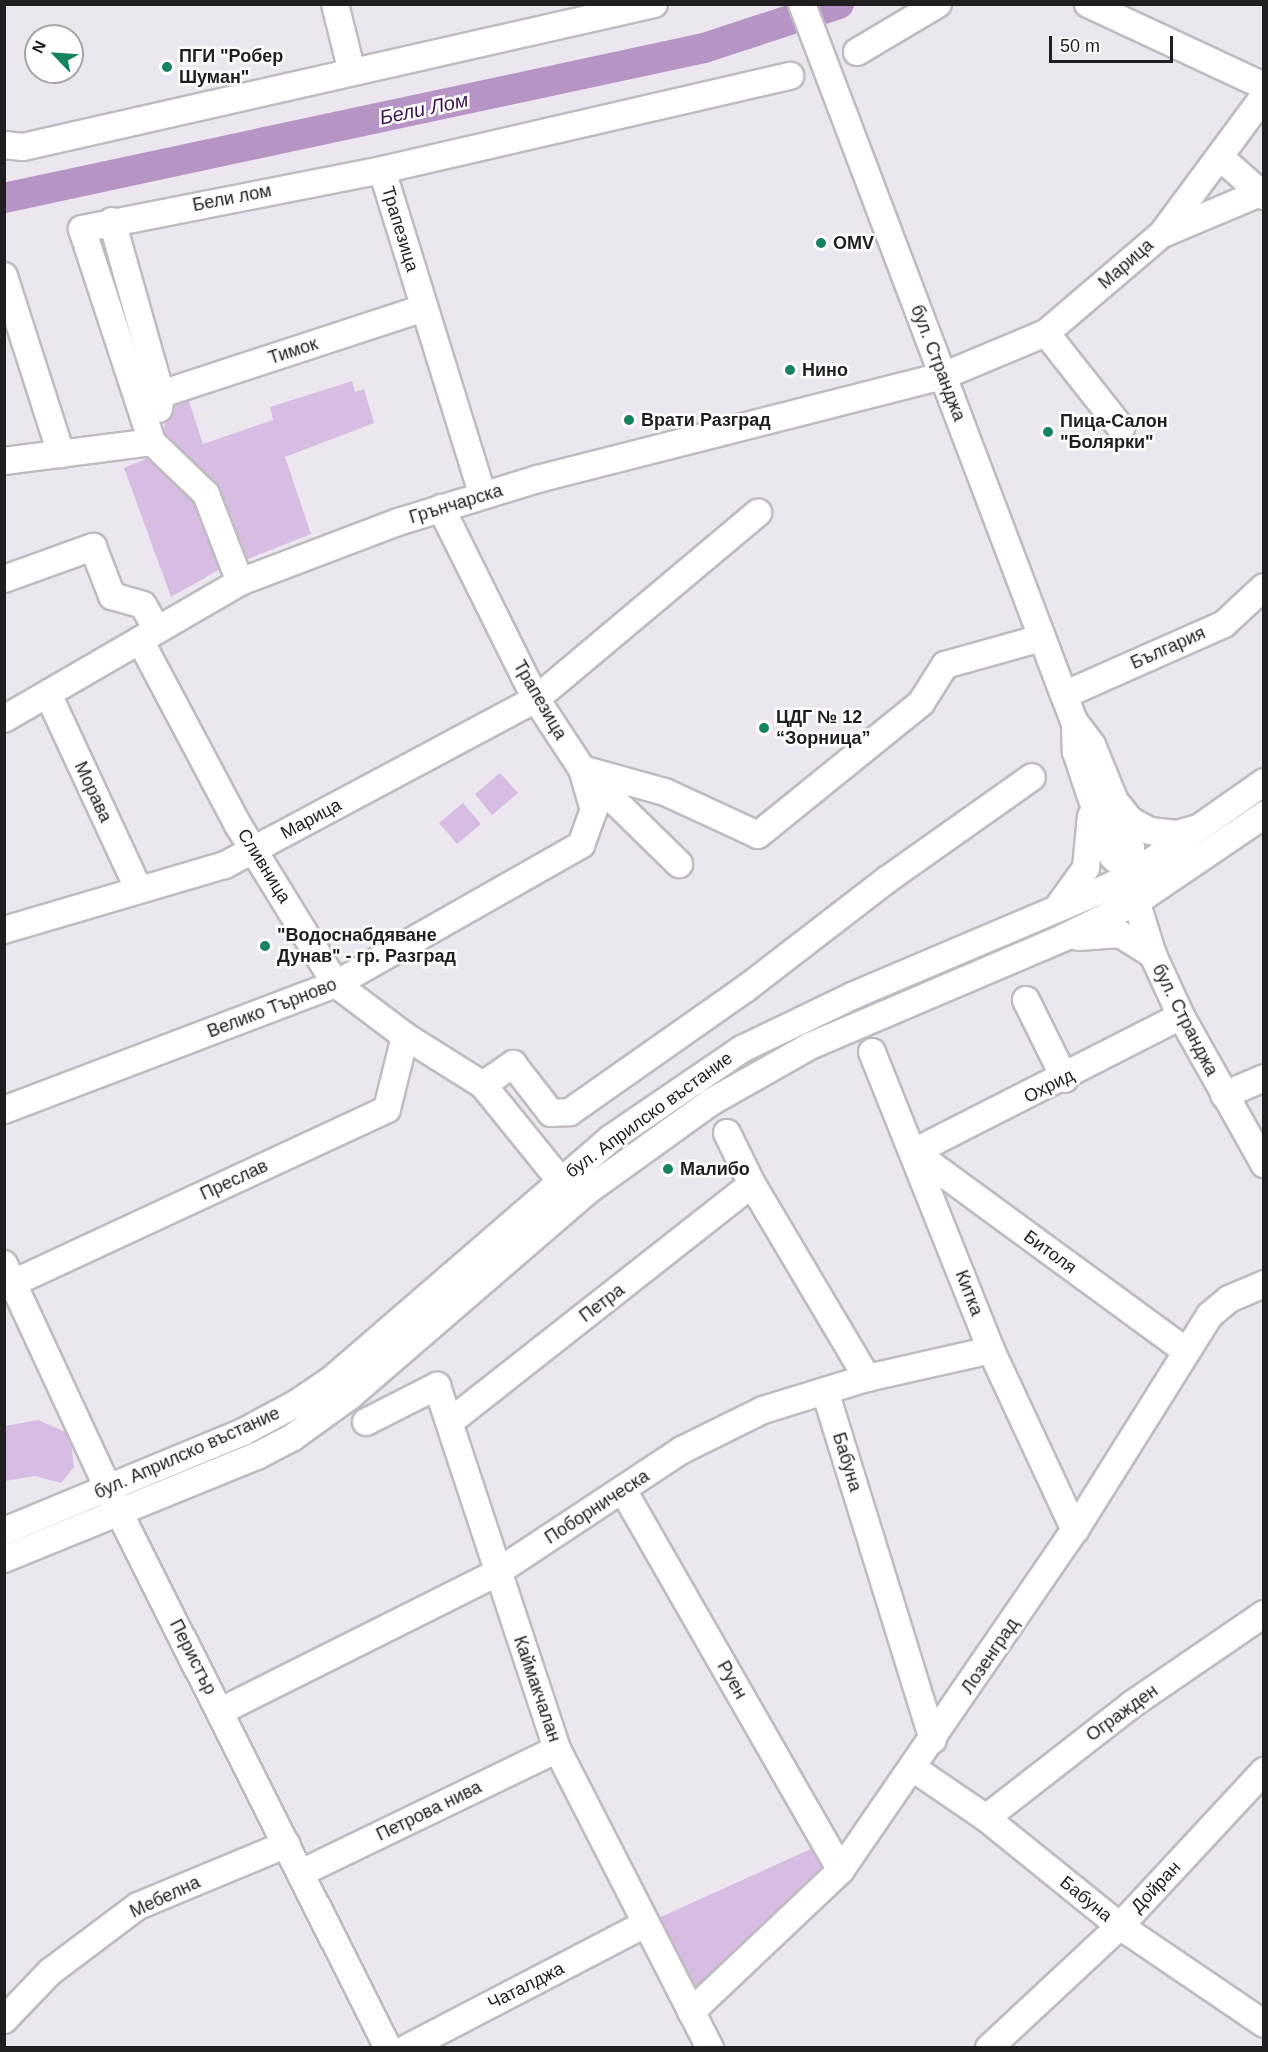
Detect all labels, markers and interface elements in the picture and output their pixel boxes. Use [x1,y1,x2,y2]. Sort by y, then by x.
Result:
north arrow [24,24,84,84]
scale bar [1052,24,1176,62]
text: 50 m [1060,36,1100,56]
text: N [29,38,49,56]
place label: ПГИ "Робер Шуман" [179,46,283,88]
marker: ПГИ "Робер Шуман" [160,60,174,74]
water label: Бели Лом [377,88,471,130]
street label: Бели лом [191,180,273,216]
street label: Трапезица [377,184,423,274]
place label: OMV [833,232,874,254]
street label: Марица [1094,234,1158,294]
marker: OMV [814,236,828,250]
street label: бул. Странджа [906,302,970,424]
street label: Тимок [266,333,320,369]
place label: Нино [802,359,848,381]
marker: Нино [783,363,797,377]
place label: Врати Разград [641,409,771,431]
place label: Пица-Салон "Болярки" [1060,411,1168,454]
marker: Врати Разград [622,413,636,427]
marker: Пица-Салон "Болярки" [1041,425,1055,439]
street label: Грънчарска [407,480,505,528]
street label: България [1127,622,1209,674]
street label: Трапезица [509,656,571,744]
place label: ЦДГ № 12 “Зорница” [776,707,870,750]
marker: ЦДГ № 12 “Зорница” [757,721,771,735]
street label: Морава [70,758,116,826]
street label: Марица [277,794,345,844]
street label: Сливница [233,825,295,907]
place label: "Водоснабдяване Дунав" - гр. Разград [277,925,456,968]
marker: "Водоснабдяване Дунав" - гр. Разград [258,939,272,953]
street label: бул. Странджа [1148,960,1222,1080]
street label: Велико Търново [204,973,340,1043]
street label: бул. Априлско въстание [561,1047,737,1183]
street label: Охрид [1020,1064,1078,1108]
street label: Преслав [197,1155,271,1205]
place label: Малибо [680,1158,750,1180]
marker: Малибо [661,1162,675,1176]
street label: Битоля [1019,1226,1081,1278]
street label: Китка [950,1267,988,1319]
street label: Петра [575,1279,629,1327]
street label: бул. Априлско въстание [91,1402,283,1504]
street label: Бабуна [828,1430,866,1494]
street label: Поборническа [541,1465,653,1549]
street label: Лозенград [957,1614,1023,1698]
street label: Перистър [165,1616,221,1698]
street label: Каймакчалан [509,1633,565,1745]
street label: Руен [712,1657,752,1703]
street label: Огражден [1082,1680,1162,1746]
street label: Петрова нива [373,1776,485,1846]
street label: Дойран [1127,1857,1185,1917]
street label: Мебелна [126,1871,204,1923]
street label: Бабуна [1056,1872,1116,1926]
street label: Чаталджа [484,1958,568,2014]

